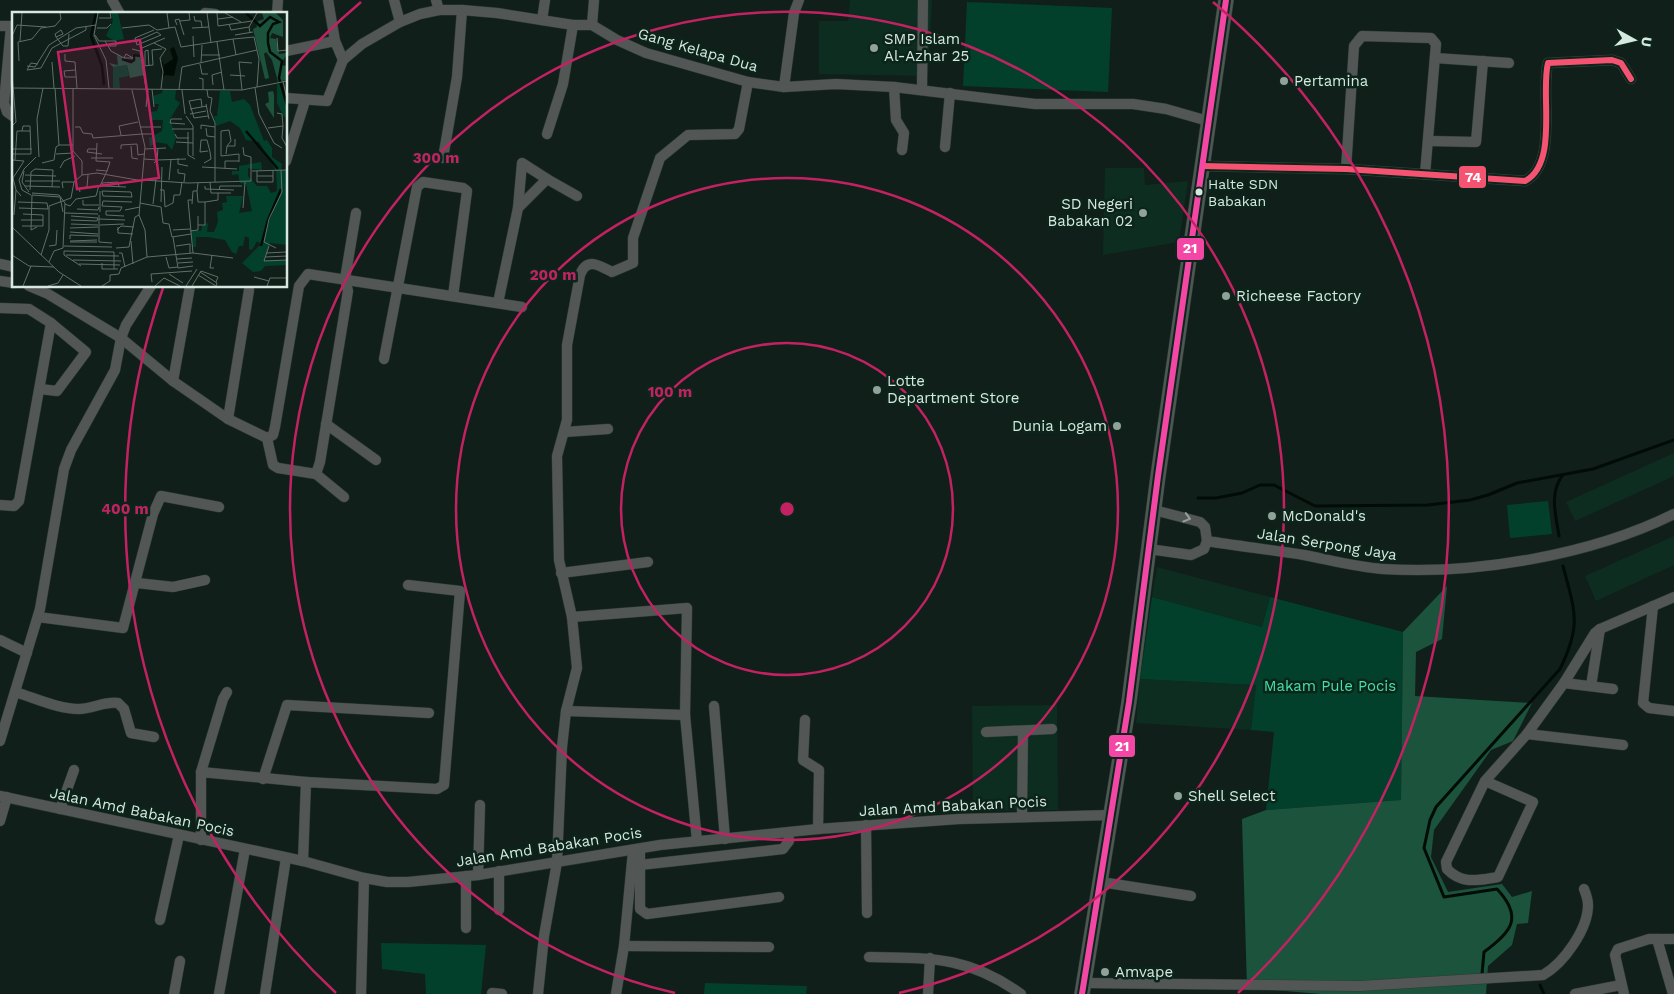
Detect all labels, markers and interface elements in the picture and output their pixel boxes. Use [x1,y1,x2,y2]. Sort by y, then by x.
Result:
inset map [12,12,288,288]
north arrow [1609,15,1659,65]
street label: Gang Kelapa Dua [636,24,761,76]
place label: SMP Islam Al-Azhar 25 [884,30,969,65]
text: U [1638,36,1655,48]
marker: SMP Islam Al-Azhar 25 [868,42,880,54]
place label: Pertamina [1294,72,1369,90]
marker: Pertamina [1278,75,1290,87]
text: 300 m [413,149,459,167]
line badge: 74 [1458,165,1487,189]
text: 74 [1465,169,1481,185]
place label: Halte SDN Babakan [1208,176,1278,209]
marker: Halte SDN Babakan [1194,187,1204,197]
place label: SD Negeri Babakan 02 [1047,195,1133,230]
marker: SD Negeri Babakan 02 [1137,207,1149,219]
line badge: 21 [1176,237,1205,261]
text: 21 [1183,240,1197,256]
text: 200 m [530,266,576,284]
place label: Richeese Factory [1236,287,1361,305]
marker: Richeese Factory [1220,290,1232,302]
place label: Lotte Department Store [887,372,1019,407]
text: 100 m [648,383,692,401]
marker: Lotte Department Store [871,384,883,396]
place label: Dunia Logam [1012,417,1107,435]
marker: Dunia Logam [1111,420,1123,432]
text: 400 m [101,500,149,518]
centre of rings [778,500,796,518]
place label: McDonald's [1282,507,1366,525]
marker: McDonald's [1266,510,1278,522]
one-way arrow [1183,512,1192,523]
street label: Jalan Serpong Jaya [1256,524,1399,564]
park label: Makam Pule Pocis [1264,677,1396,695]
line badge: 21 [1108,734,1136,758]
text: 21 [1115,738,1129,754]
street label: Jalan Amd Babakan Pocis [48,784,236,840]
place label: Shell Select [1188,787,1276,805]
marker: Shell Select [1172,790,1184,802]
street label: Jalan Amd Babakan Pocis [859,792,1047,820]
street label: Jalan Amd Babakan Pocis [455,823,643,871]
place label: Amvape [1115,963,1173,981]
marker: Amvape [1099,966,1111,978]

